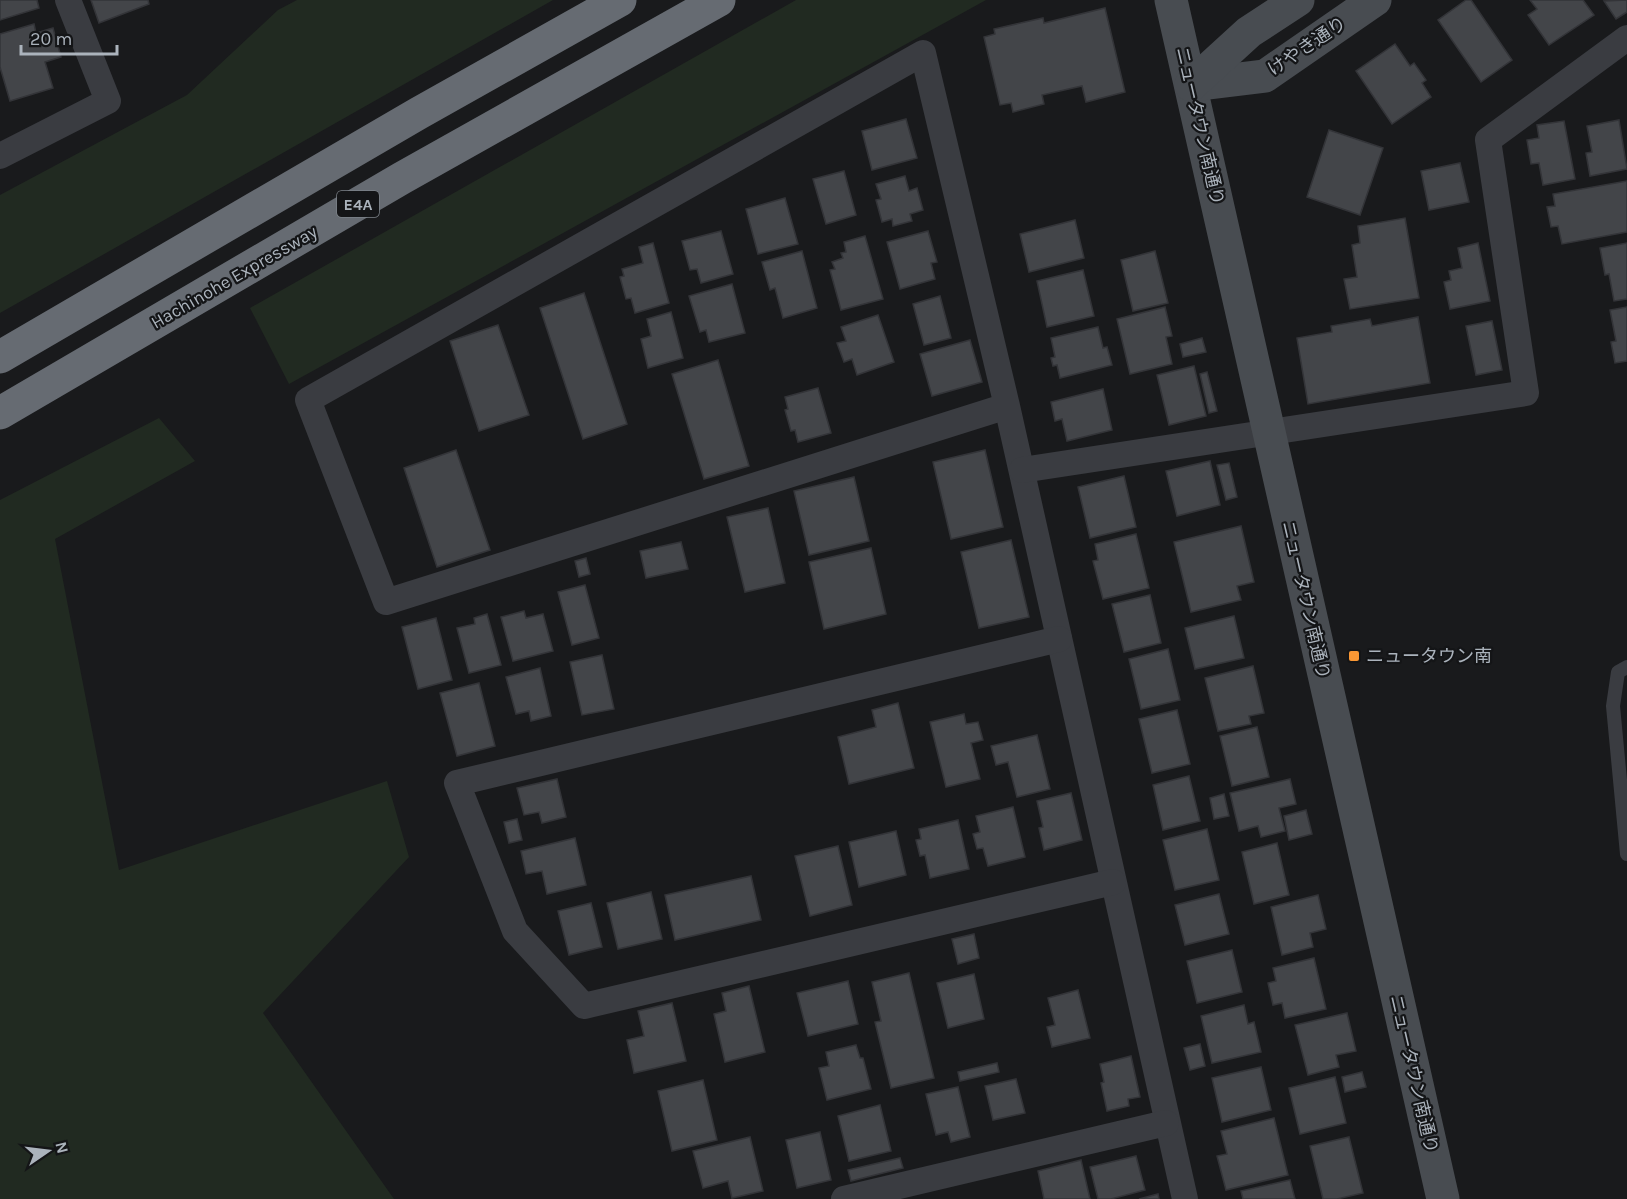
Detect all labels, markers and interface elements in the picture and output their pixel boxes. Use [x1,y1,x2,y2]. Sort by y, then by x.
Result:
street label: けやき通り [1264,12,1350,80]
scale bar [21,18,117,56]
text: 20 m [30,28,72,50]
street label: ニュータウン南通り [1171,45,1229,207]
road number: E4A [337,191,379,217]
street label: Hachinohe Expressway [147,220,322,334]
street label: ニュータウン南通り [1277,519,1335,681]
place label: ニュータウン南 [1366,645,1492,667]
marker: ニュータウン南 [1347,649,1361,663]
street label: ニュータウン南通り [1385,993,1443,1155]
north arrow [18,1121,78,1181]
text: N [51,1140,73,1155]

